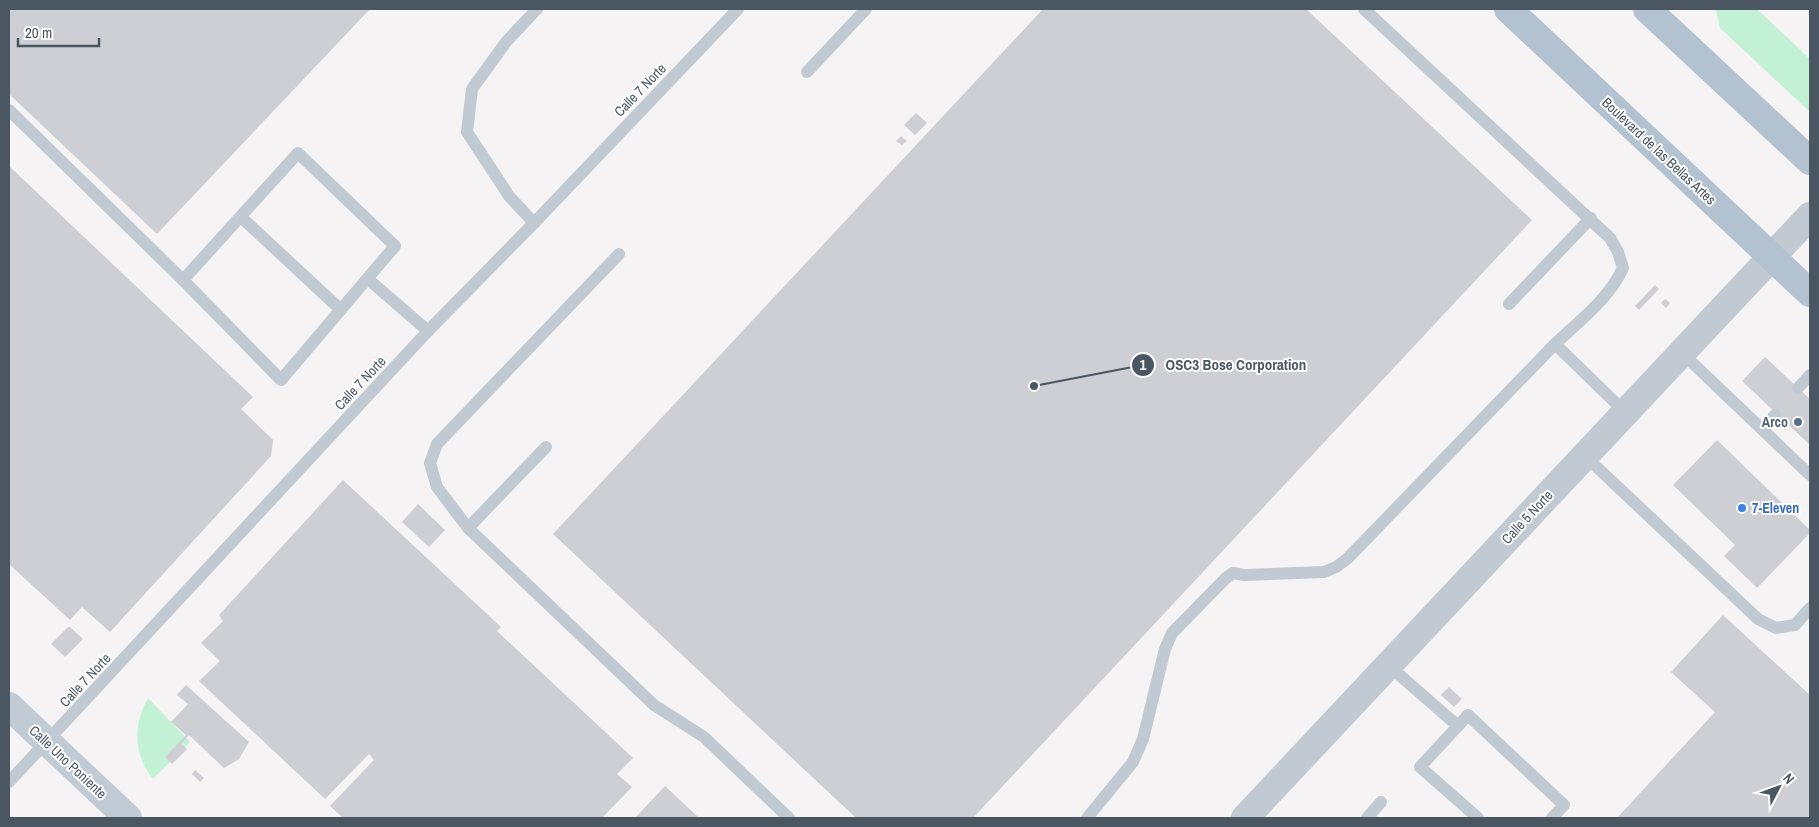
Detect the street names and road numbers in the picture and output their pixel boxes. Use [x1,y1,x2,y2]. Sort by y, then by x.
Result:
street label: Calle 7 Norte [610,60,670,120]
street label: Boulevard de las Bellas Artes [1598,93,1720,209]
street label: Calle 7 Norte [331,352,389,414]
street label: Calle 5 Norte [1498,486,1556,548]
street label: Calle 7 Norte [56,649,114,711]
street label: Calle Uno Poniente [25,721,111,803]

